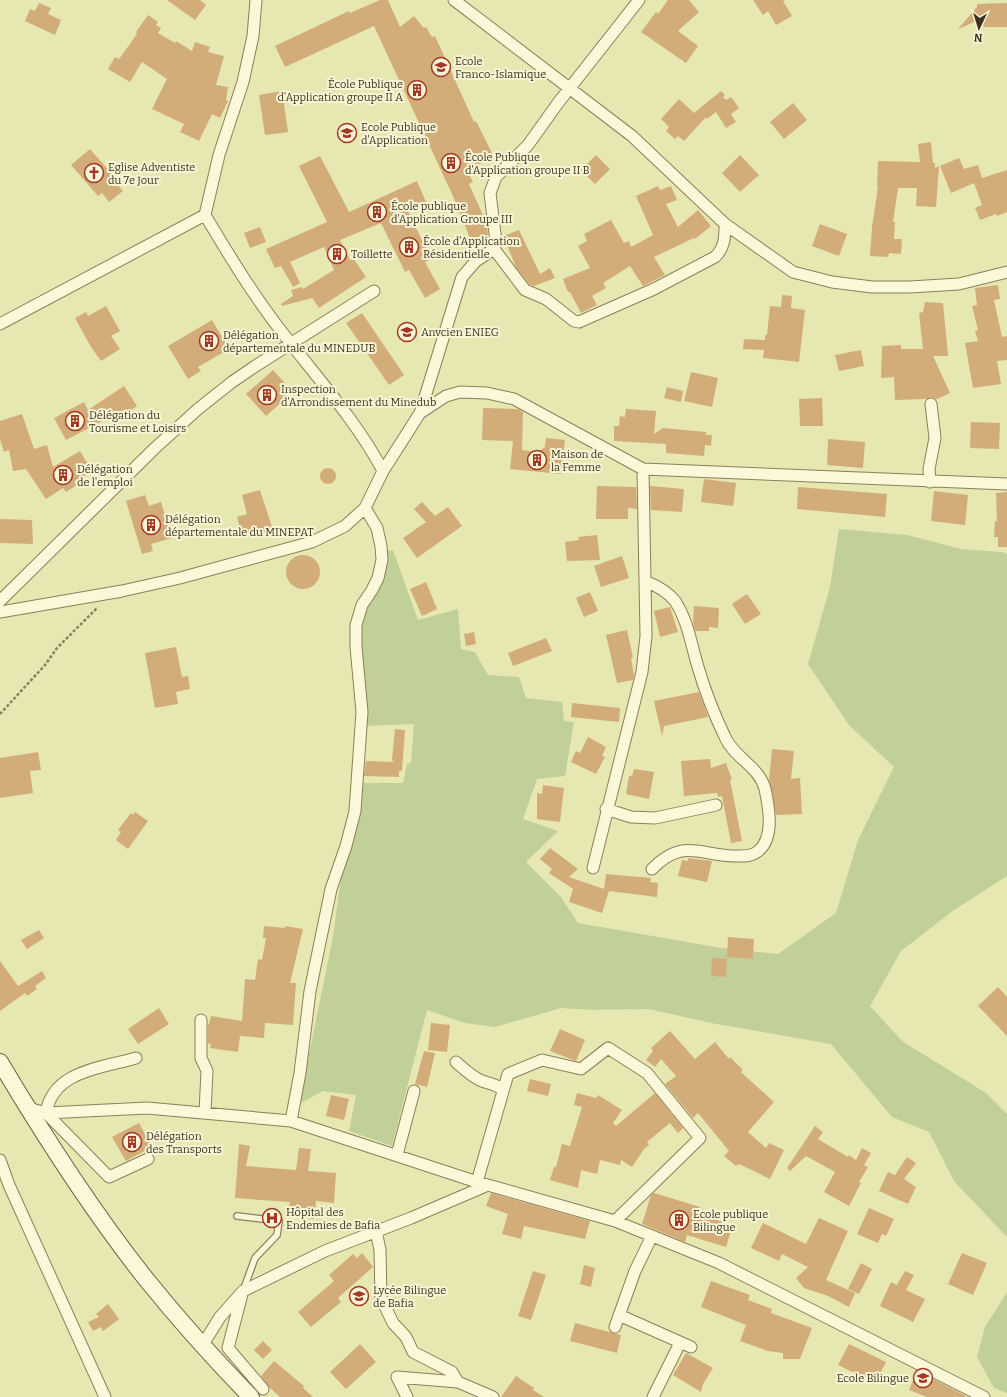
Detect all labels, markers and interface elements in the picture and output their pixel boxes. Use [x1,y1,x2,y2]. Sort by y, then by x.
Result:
north arrow [959,8,999,48]
text: N [973,31,983,44]
place label: Ecole Franco-Islamique [455,55,546,81]
school or university icon: Ecole Franco-Islamique [430,56,452,78]
place label: École Publique d'Application groupe II A [278,77,403,104]
building icon: École Publique d'Application groupe II A [406,79,428,101]
place label: Ecole Publique d'Application [361,121,436,147]
school or university icon: Ecole Publique d'Application [336,122,358,144]
place label: École Publique d'Application groupe II B [465,150,590,177]
building icon: École Publique d'Application groupe II B [440,152,462,174]
place label: Eglise Adventiste du 7e Jour [108,161,195,187]
church icon: Eglise Adventiste du 7e Jour [83,162,105,184]
place label: École publique d'Application Groupe III [391,199,513,226]
building icon: École publique d'Application Groupe III [366,201,388,223]
place label: École d'Application Résidentielle [423,234,520,261]
building icon: École d'Application Résidentielle [398,236,420,258]
building icon: Toillette [326,243,348,265]
place label: Toillette [351,248,393,261]
school or university icon: Anvcien ENIEG [396,321,418,343]
place label: Anvcien ENIEG [421,326,499,339]
place label: Délégation départementale du MINEDUB [223,329,376,355]
building icon: Délégation départementale du MINEDUB [198,330,220,352]
place label: Inspection d'Arrondissement du Minedub [281,383,436,409]
building icon: Inspection d'Arrondissement du Minedub [256,384,278,406]
place label: Délégation du Tourisme et Loisirs [89,409,186,435]
building icon: Délégation du Tourisme et Loisirs [64,410,86,432]
place label: Maison de la Femme [551,448,603,474]
building icon: Maison de la Femme [526,449,548,471]
place label: Délégation de l'emploi [77,463,133,489]
building icon: Délégation de l'emploi [52,464,74,486]
place label: Délégation départementale du MINEPAT [165,513,314,539]
building icon: Délégation départementale du MINEPAT [140,514,162,536]
place label: Délégation des Transports [146,1130,222,1156]
building icon: Délégation des Transports [121,1131,143,1153]
place label: Hôpital des Endemies de Bafia [286,1206,380,1232]
hospital icon: Hôpital des Endemies de Bafia [261,1207,283,1229]
place label: Ecole publique Bilingue [693,1208,768,1234]
building icon: Ecole publique Bilingue [668,1209,690,1231]
place label: Lycée Bilingue de Bafia [373,1284,446,1310]
school or university icon: Lycée Bilingue de Bafia [348,1285,370,1307]
school or university icon: Ecole Bilingue [912,1367,934,1389]
place label: Ecole Bilingue [837,1372,909,1385]

